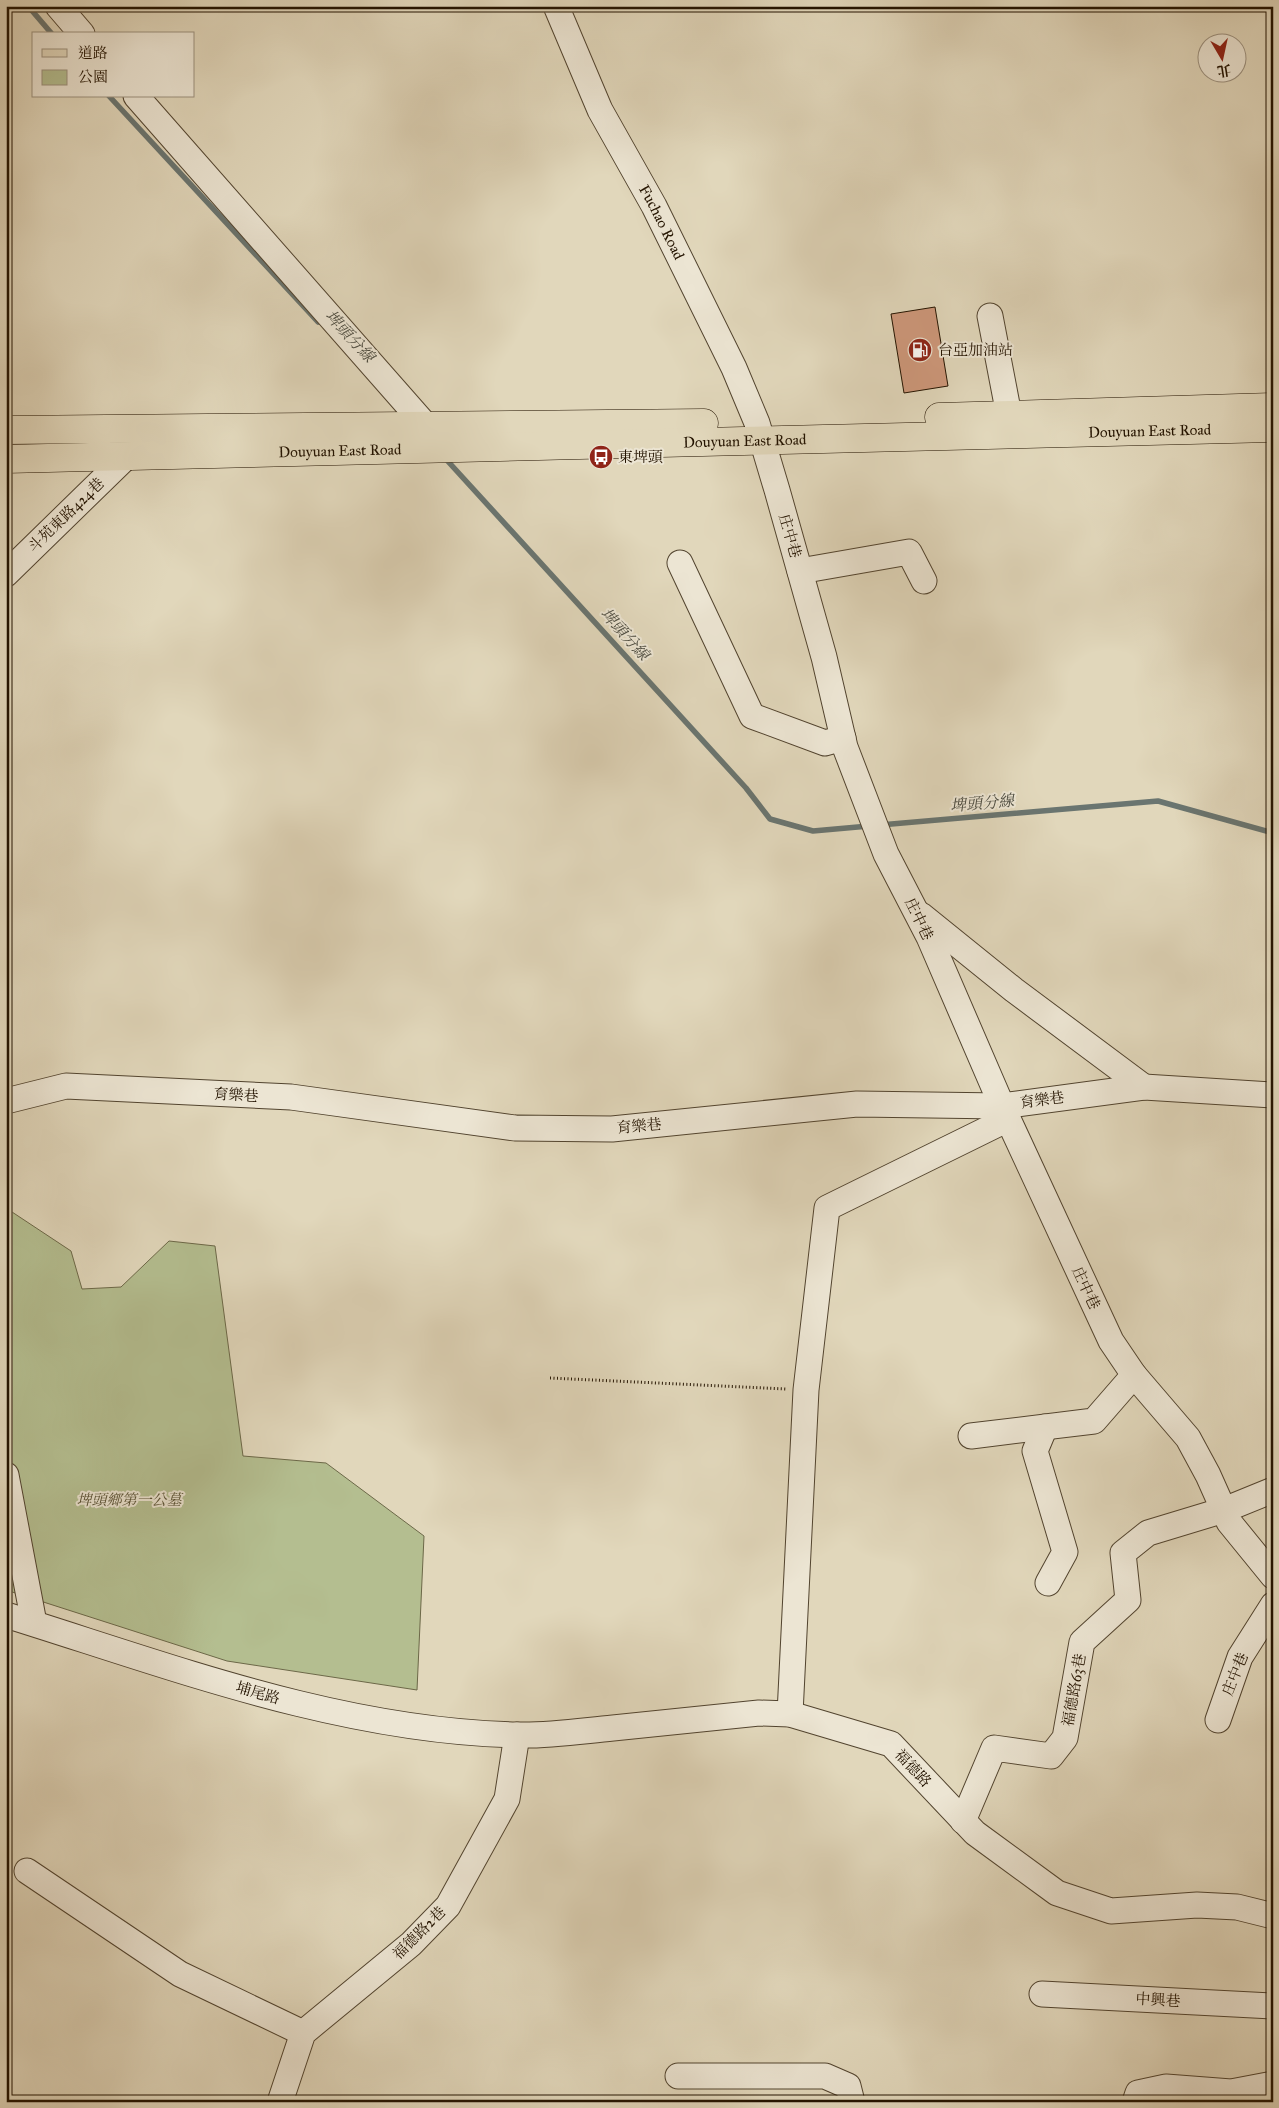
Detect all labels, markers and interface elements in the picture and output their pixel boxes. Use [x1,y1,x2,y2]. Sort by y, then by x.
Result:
legend [32,32,195,98]
north arrow [1196,32,1246,82]
text: 道路 [78,44,108,62]
text: 北 [1216,61,1232,80]
text: 公園 [78,68,108,86]
street label: Fuchao Road [635,182,688,263]
water label: 埤頭分線 [321,306,380,367]
fuel station icon: 台亞加油站 [907,337,933,363]
place label: 台亞加油站 [938,341,1013,359]
street label: Douyuan East Road [1088,421,1212,442]
street label: Douyuan East Road [683,430,807,451]
street label: Douyuan East Road [278,440,402,461]
bus stop icon: 東埤頭 [588,444,614,470]
place label: 東埤頭 [618,448,663,466]
street label: 斗苑東路424巷 [24,474,108,556]
street label: 庄中巷 [775,512,805,560]
water label: 埤頭分線 [597,604,655,666]
water label: 埤頭分線 [949,791,1017,815]
street label: 庄中巷 [901,895,937,943]
street label: 育樂巷 [213,1085,259,1105]
street label: 育樂巷 [1018,1088,1066,1112]
street label: 育樂巷 [616,1115,662,1137]
street label: 庄中巷 [1068,1264,1104,1312]
park label: 埤頭鄉第一公墓 [76,1491,184,1509]
street label: 庄中巷 [1218,1650,1252,1698]
street label: 福德路63巷 [1059,1652,1089,1728]
street label: 埔尾路 [234,1678,282,1708]
street label: 福德路 [891,1745,935,1791]
street label: 福德路2巷 [389,1903,449,1963]
street label: 中興巷 [1135,1990,1181,2010]

